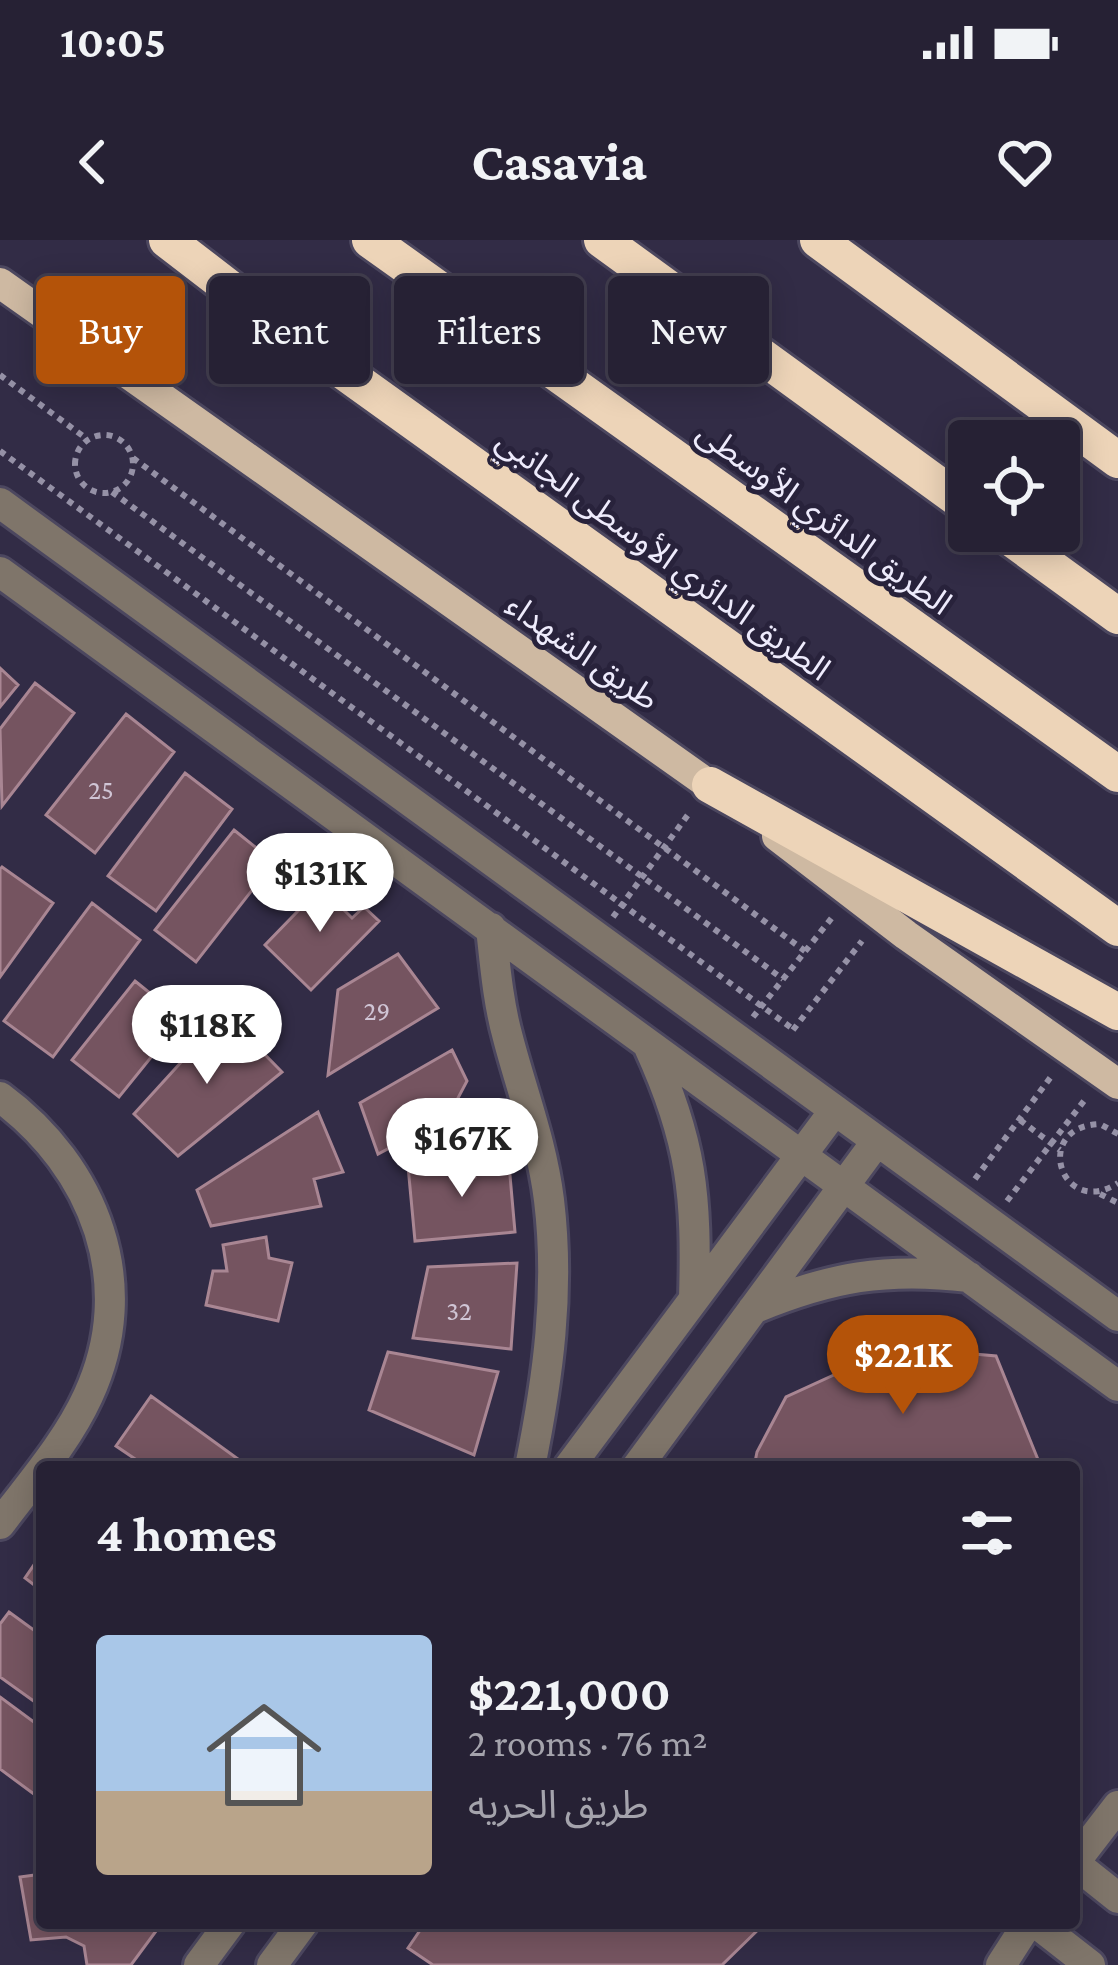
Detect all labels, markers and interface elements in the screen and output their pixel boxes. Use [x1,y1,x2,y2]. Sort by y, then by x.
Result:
text: 10:05 [60,17,166,67]
icon: back [60,129,126,195]
icon: heart [992,129,1058,195]
text: Casavia [471,132,647,192]
chip: Buy [36,276,185,384]
chip: Rent [209,276,370,384]
chip: Filters [394,276,584,384]
chip: New [608,276,769,384]
street label: الطريق الدائري الأوسطى [686,413,959,627]
map controls [948,420,1080,552]
button: locate [948,420,1080,552]
street label: الطريق الدائري الأوسطى الجانبي [486,421,838,693]
street label: طريق الشهداء [498,585,666,719]
house number: 25 [88,775,114,805]
pin: $131K [236,833,404,935]
text: $131K [274,850,366,893]
pin: $118K [123,985,291,1087]
house number: 29 [364,996,390,1026]
text: $118K [159,1002,255,1045]
pin: $167K [378,1098,546,1200]
text: $167K [413,1115,511,1158]
house number: 32 [446,1296,472,1326]
pin: $221K [819,1315,987,1417]
text: $221K [854,1332,952,1375]
icon: filters [954,1500,1020,1566]
text: 4 homes [96,1505,277,1562]
text: $221,000 [468,1664,671,1721]
icon: home [192,1683,336,1827]
text: 2 rooms · 76 m² [468,1721,708,1764]
text: طريق الحريه [468,1783,648,1826]

